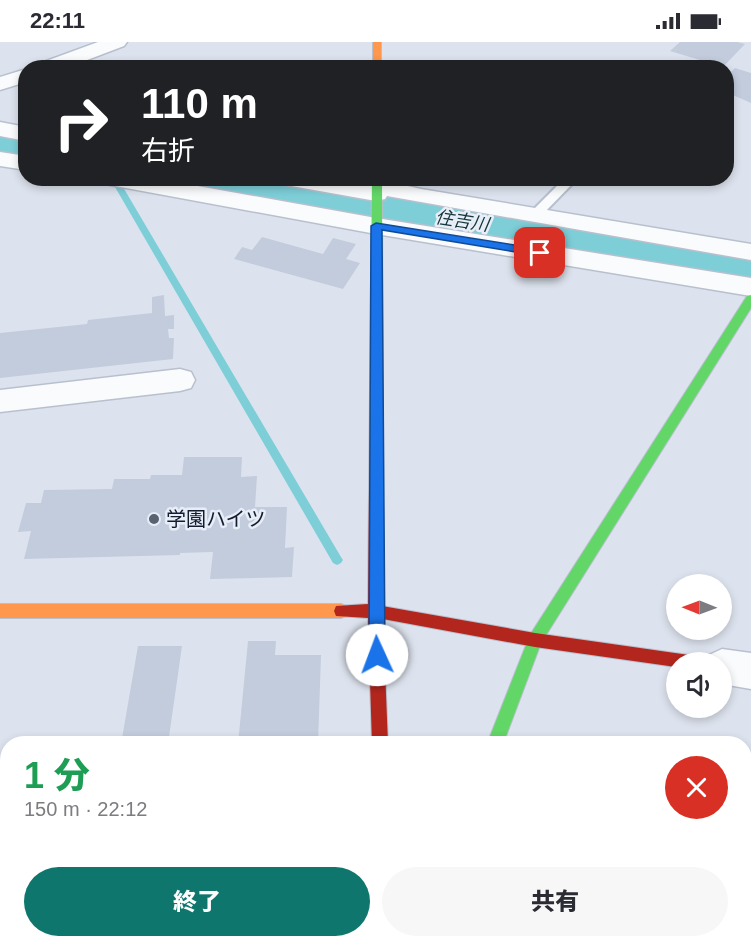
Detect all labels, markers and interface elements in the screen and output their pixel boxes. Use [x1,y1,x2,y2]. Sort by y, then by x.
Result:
text: 22:11 [30,8,85,33]
text: 110 m [141,80,258,127]
icon: right [42,84,120,162]
text: 右折 [141,136,195,166]
water label: 住吉川 [434,207,492,235]
pin [514,227,565,278]
icon: arrive [523,236,556,269]
place label: 学園ハイツ [166,508,266,530]
marker: 学園ハイツ [147,512,161,526]
north arrow [666,574,732,640]
map controls [666,574,732,718]
position arrow [345,623,409,687]
button: sound [666,652,732,718]
text: 1 分 [24,755,90,796]
button: close [665,756,728,819]
text: 150 m · 22:12 [24,798,147,820]
button: 終了 [24,867,370,936]
button: 共有 [382,867,728,936]

